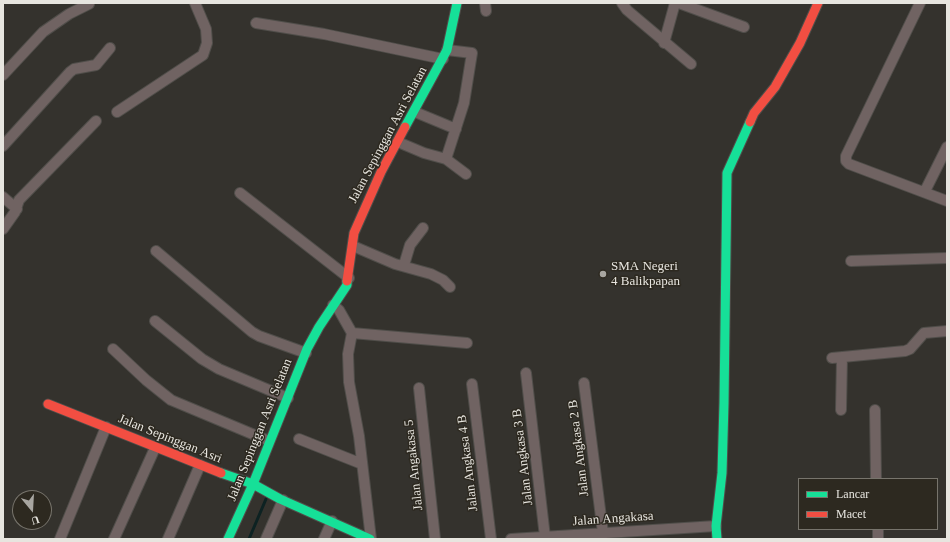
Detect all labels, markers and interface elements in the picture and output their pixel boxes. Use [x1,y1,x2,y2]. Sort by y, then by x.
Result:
street label: Jalan Sepinggan Asri Selatan [345,64,431,206]
place label: SMA Negeri 4 Balikpapan [611,259,680,290]
marker: SMA Negeri 4 Balikpapan [598,269,608,279]
street label: Jalan Sepinggan Asri Selatan [224,357,296,503]
street label: Jalan Angkasa 2 B [565,399,593,497]
street label: Jalan Angkasa 3 B [509,408,537,506]
street label: Jalan Sepinggan Asri [116,411,224,467]
street label: Jalan Angkasa 4 B [454,414,482,512]
street label: Jalan Angakasa 5 [401,419,427,511]
legend [798,478,938,530]
text: Lancar [836,487,869,501]
north arrow [12,490,52,530]
text: Macet [836,507,866,521]
street label: Jalan Angakasa [572,508,654,530]
text: U [30,514,41,527]

